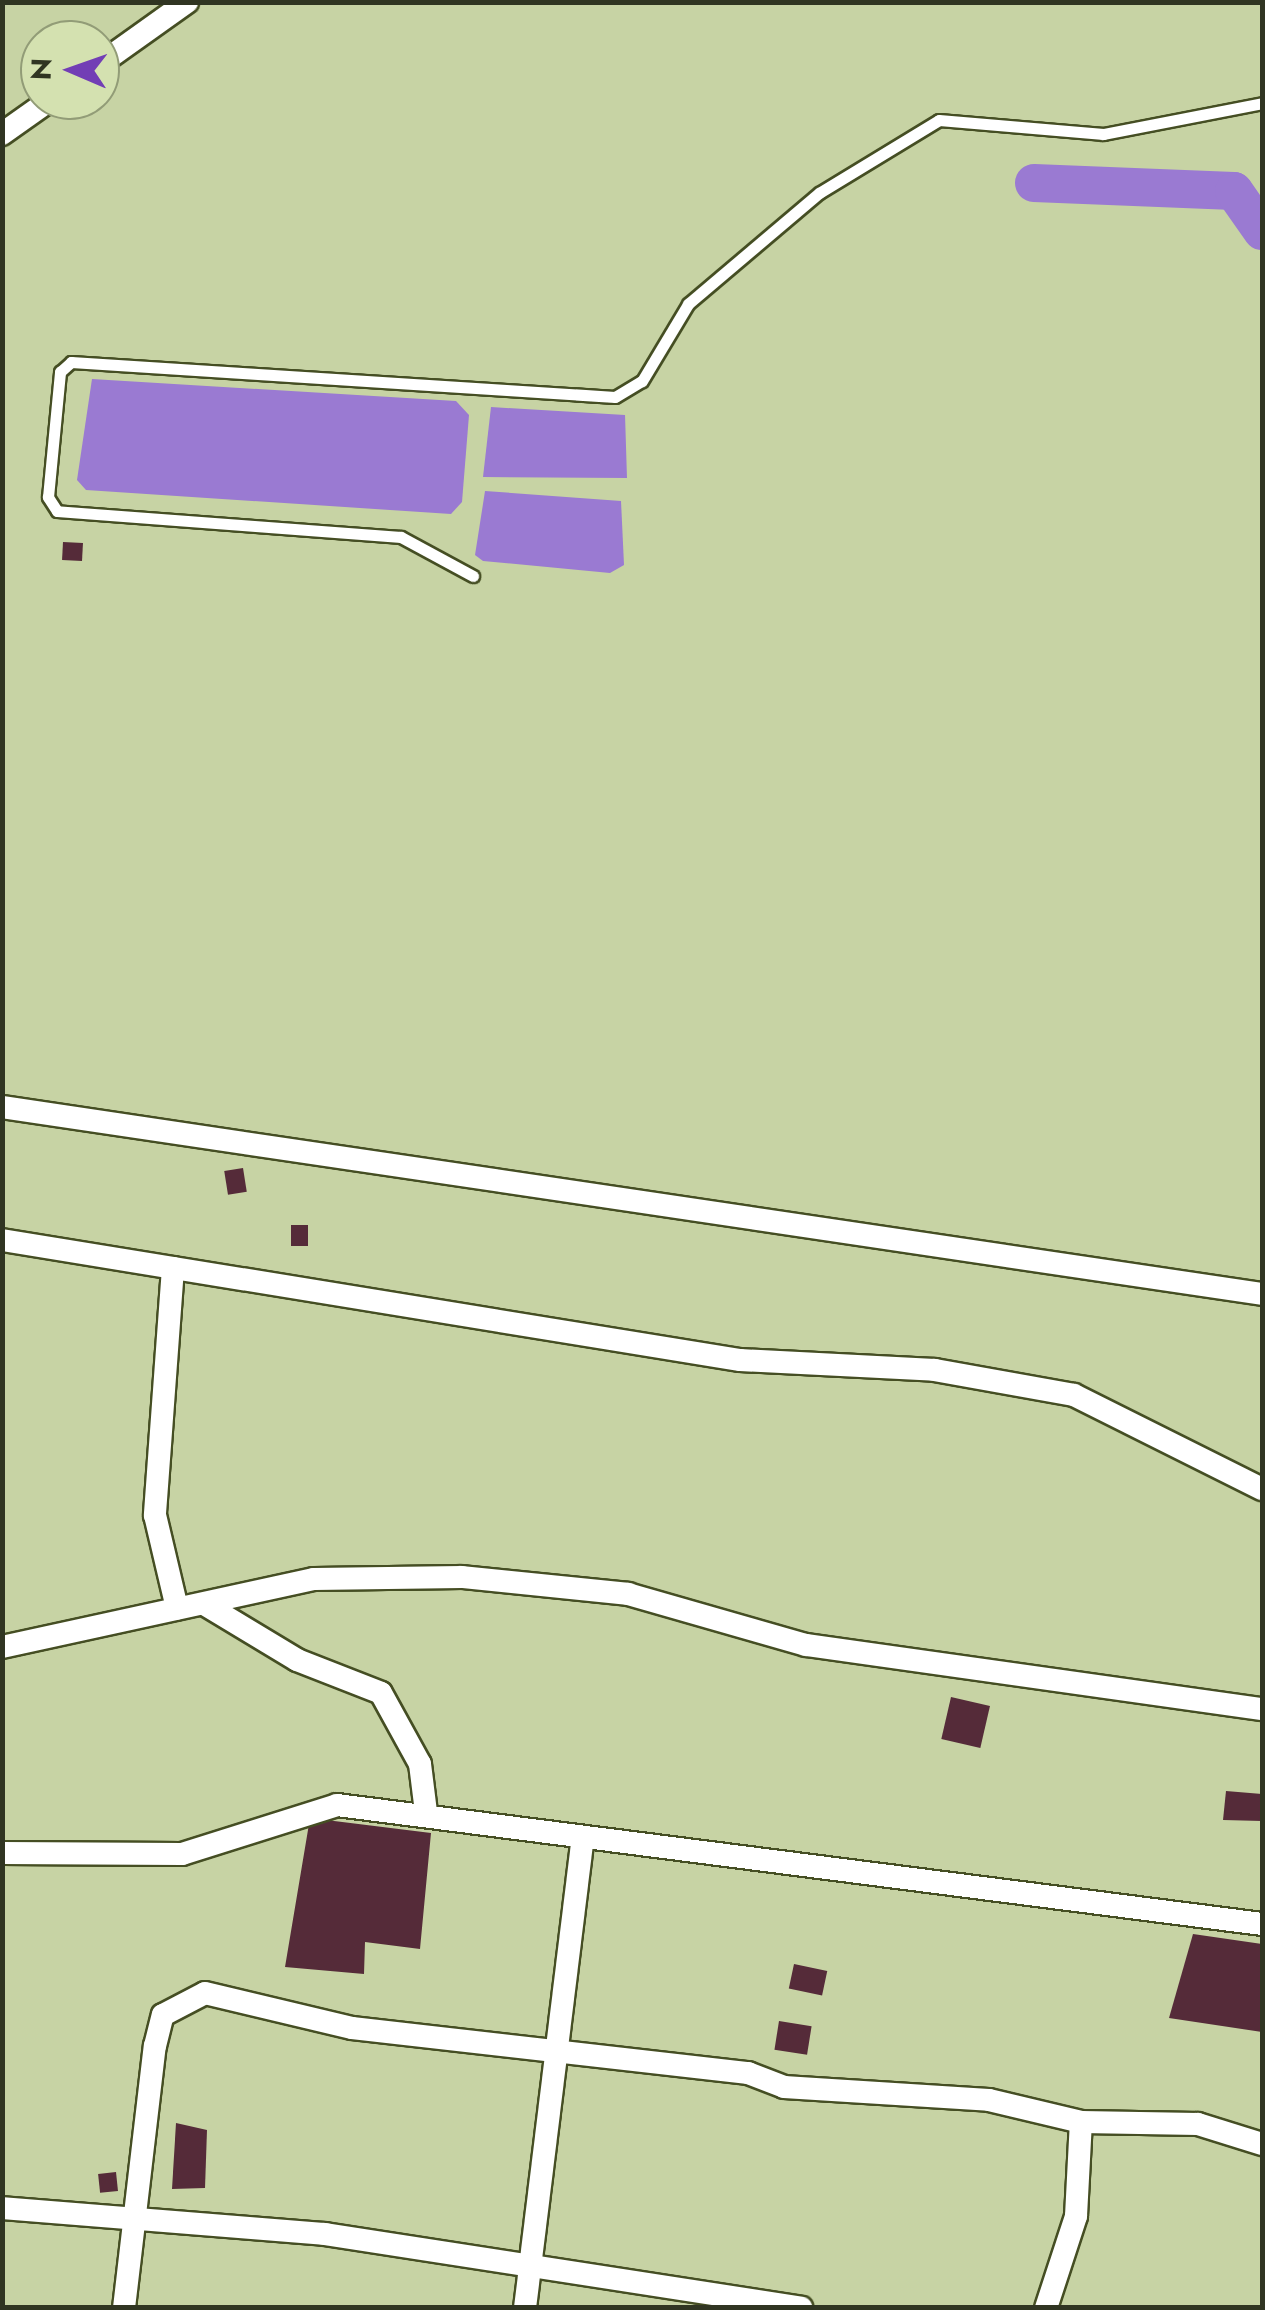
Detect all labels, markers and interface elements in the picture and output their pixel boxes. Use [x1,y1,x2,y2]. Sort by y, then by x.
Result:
north arrow [20,20,120,120]
text: N [21,57,62,81]

